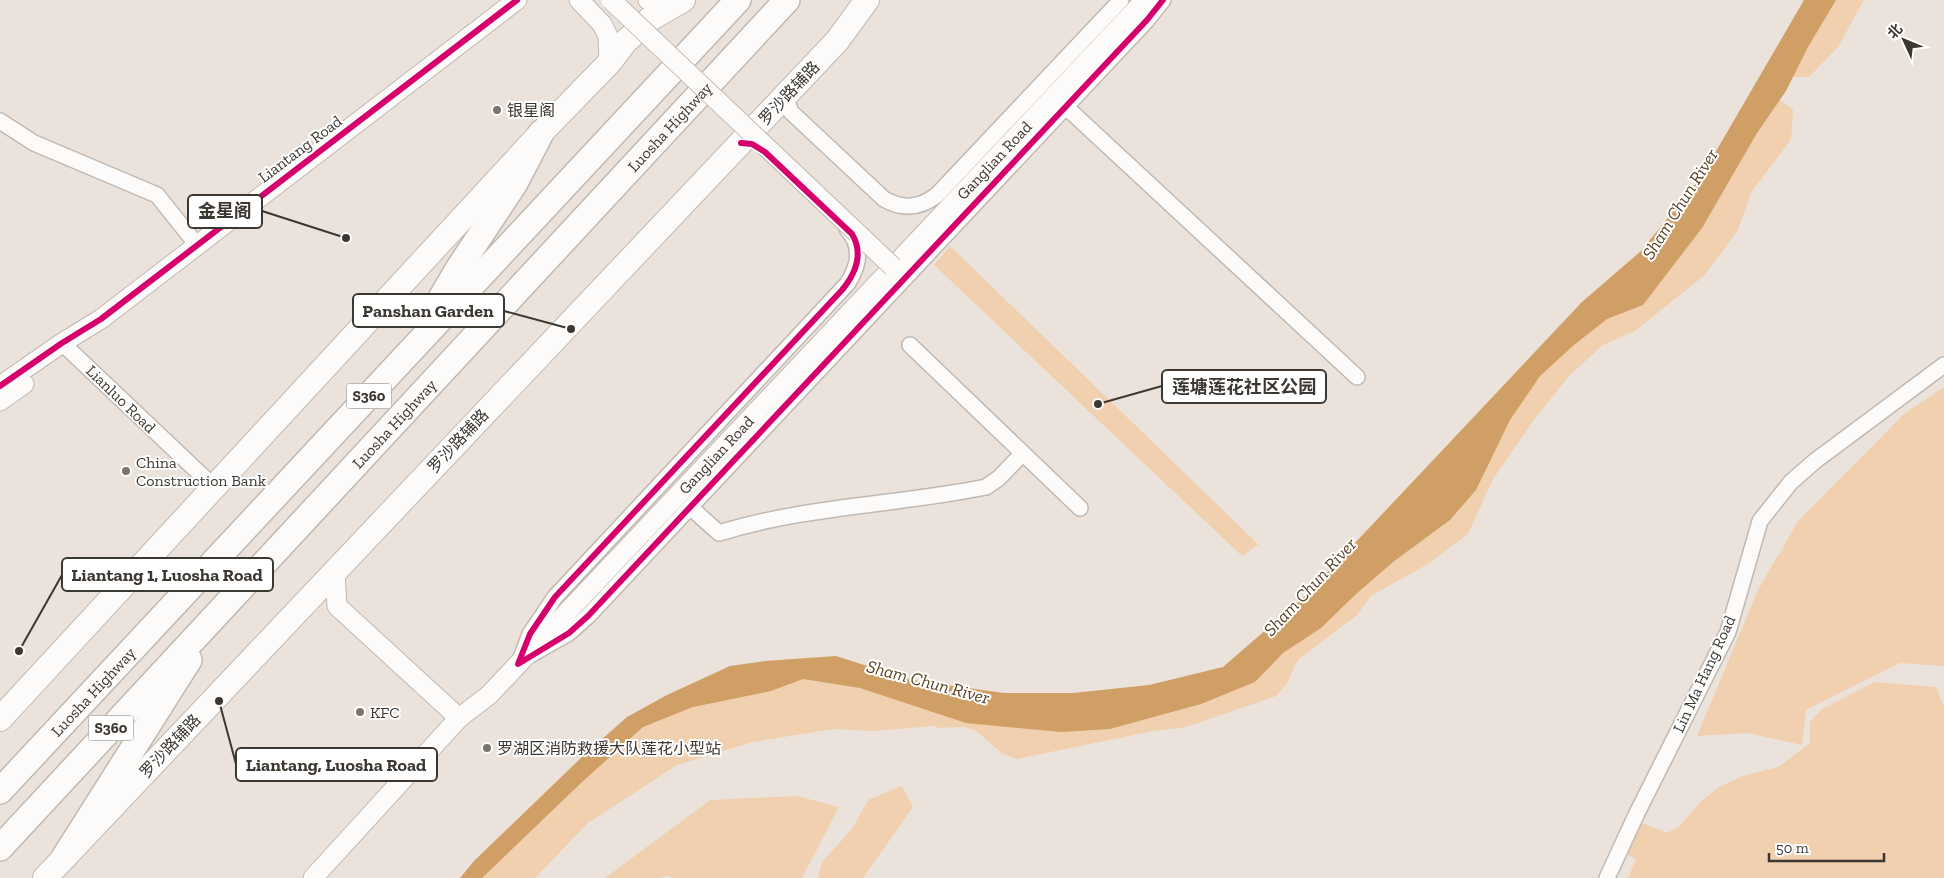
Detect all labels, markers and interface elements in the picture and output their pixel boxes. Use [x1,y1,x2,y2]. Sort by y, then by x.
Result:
north arrow [1879,15,1929,65]
text: 北 [1884,20,1906,42]
street label: 罗沙路辅路 [755,57,823,129]
street label: Luosha Highway [623,78,716,175]
place label: 银星阁 [507,101,555,120]
marker: 银星阁 [491,104,503,116]
street label: Liantang Road [254,111,346,187]
street label: Ganglian Road [953,117,1035,203]
water label: Sham Chun River [1637,144,1723,263]
callout: 金星阁 [188,195,262,228]
text: 金星阁 [198,200,252,222]
callout: Panshan Garden [353,294,504,327]
text: Panshan Garden [362,300,494,322]
street label: Lianluo Road [82,361,160,437]
callout: 莲塘莲花社区公园 [1162,370,1326,403]
street label: Luosha Highway [348,374,441,472]
text: 莲塘莲花社区公园 [1172,376,1316,398]
road number: S360 [346,384,392,408]
street label: 罗沙路辅路 [424,405,492,477]
street label: Ganglian Road [675,411,757,498]
place label: China Construction Bank [136,453,267,490]
marker: China Construction Bank [120,465,132,477]
water label: Sham Chun River [1259,533,1362,641]
callout: Liantang 1, Luosha Road [62,558,273,591]
text: Liantang 1, Luosha Road [71,564,264,586]
street label: Lin Ma Hang Road [1669,612,1740,736]
street label: Luosha Highway [47,642,140,740]
water label: Sham Chun River [864,655,993,709]
place label: KFC [370,703,400,722]
marker: KFC [354,706,366,718]
street label: 罗沙路辅路 [136,710,204,782]
road number: S360 [88,716,134,740]
place label: 罗湖区消防救援大队莲花小型站 [497,739,721,758]
marker: 罗湖区消防救援大队莲花小型站 [481,742,493,754]
callout: Liantang, Luosha Road [236,748,437,781]
text: Liantang, Luosha Road [246,754,427,776]
scale bar [1769,830,1884,862]
text: 50 m [1776,839,1809,857]

